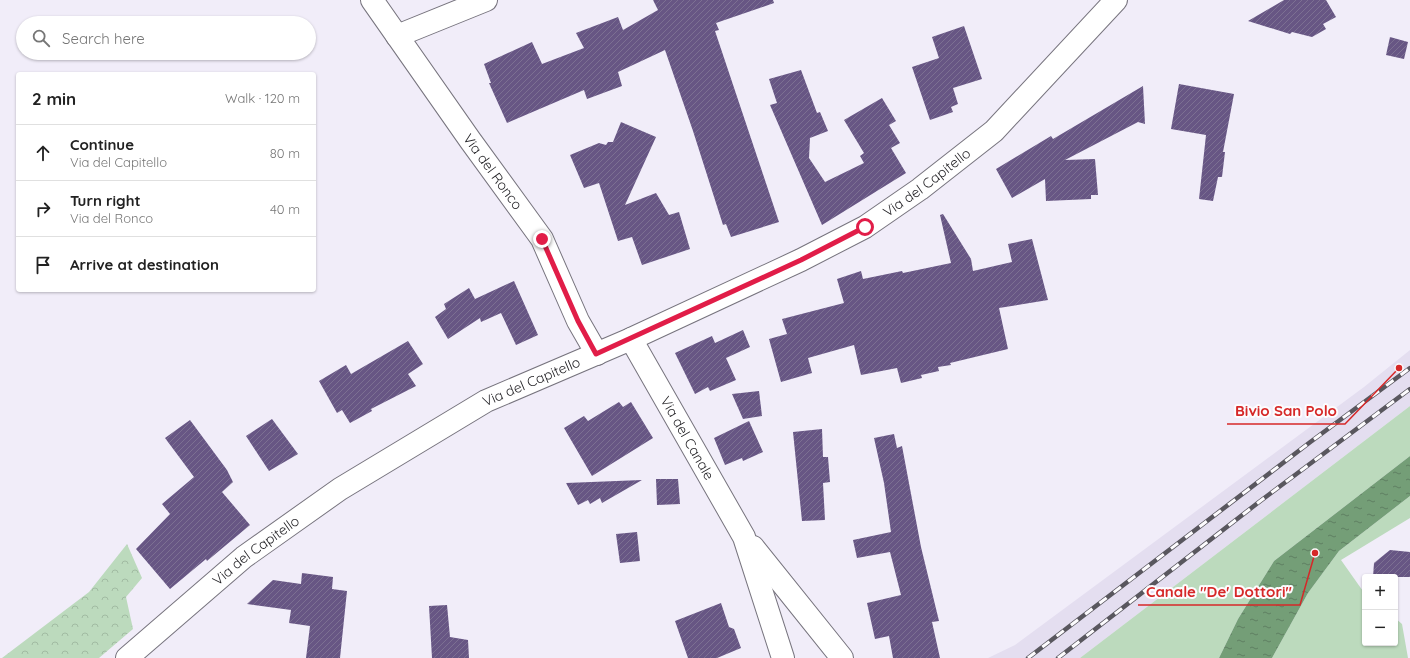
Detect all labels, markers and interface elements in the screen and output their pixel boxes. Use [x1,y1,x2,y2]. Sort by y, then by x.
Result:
search box [16,16,316,60]
icon: search [30,27,52,49]
text: Search here [62,29,145,48]
text: 2 min [32,88,76,109]
text: Walk · 120 m [225,90,300,106]
street label: Via del Ronco [459,130,527,213]
text: Continue [70,135,134,154]
icon: ahead [32,142,54,164]
street label: Via del Capitello [880,144,974,221]
text: 80 m [270,145,300,161]
text: Via del Capitello [70,154,167,170]
text: Turn right [70,191,141,210]
icon: right [32,198,54,220]
text: 40 m [270,201,300,217]
text: Via del Ronco [70,210,153,226]
route start [856,218,874,236]
route end [533,230,551,248]
icon: arrive [32,254,54,276]
text: Arrive at destination [70,255,219,274]
street label: Via del Capitello [480,353,583,410]
street label: Via del Canale [657,393,718,483]
callout: Bivio San Polo [1227,397,1345,424]
text: Bivio San Polo [1235,401,1337,420]
street label: Via del Capitello [209,512,303,589]
map controls [1362,574,1398,646]
button: + [1362,574,1398,610]
callout: Canale "De' Dottori" [1138,578,1300,605]
text: Canale "De' Dottori" [1146,582,1293,601]
button: − [1362,610,1398,646]

